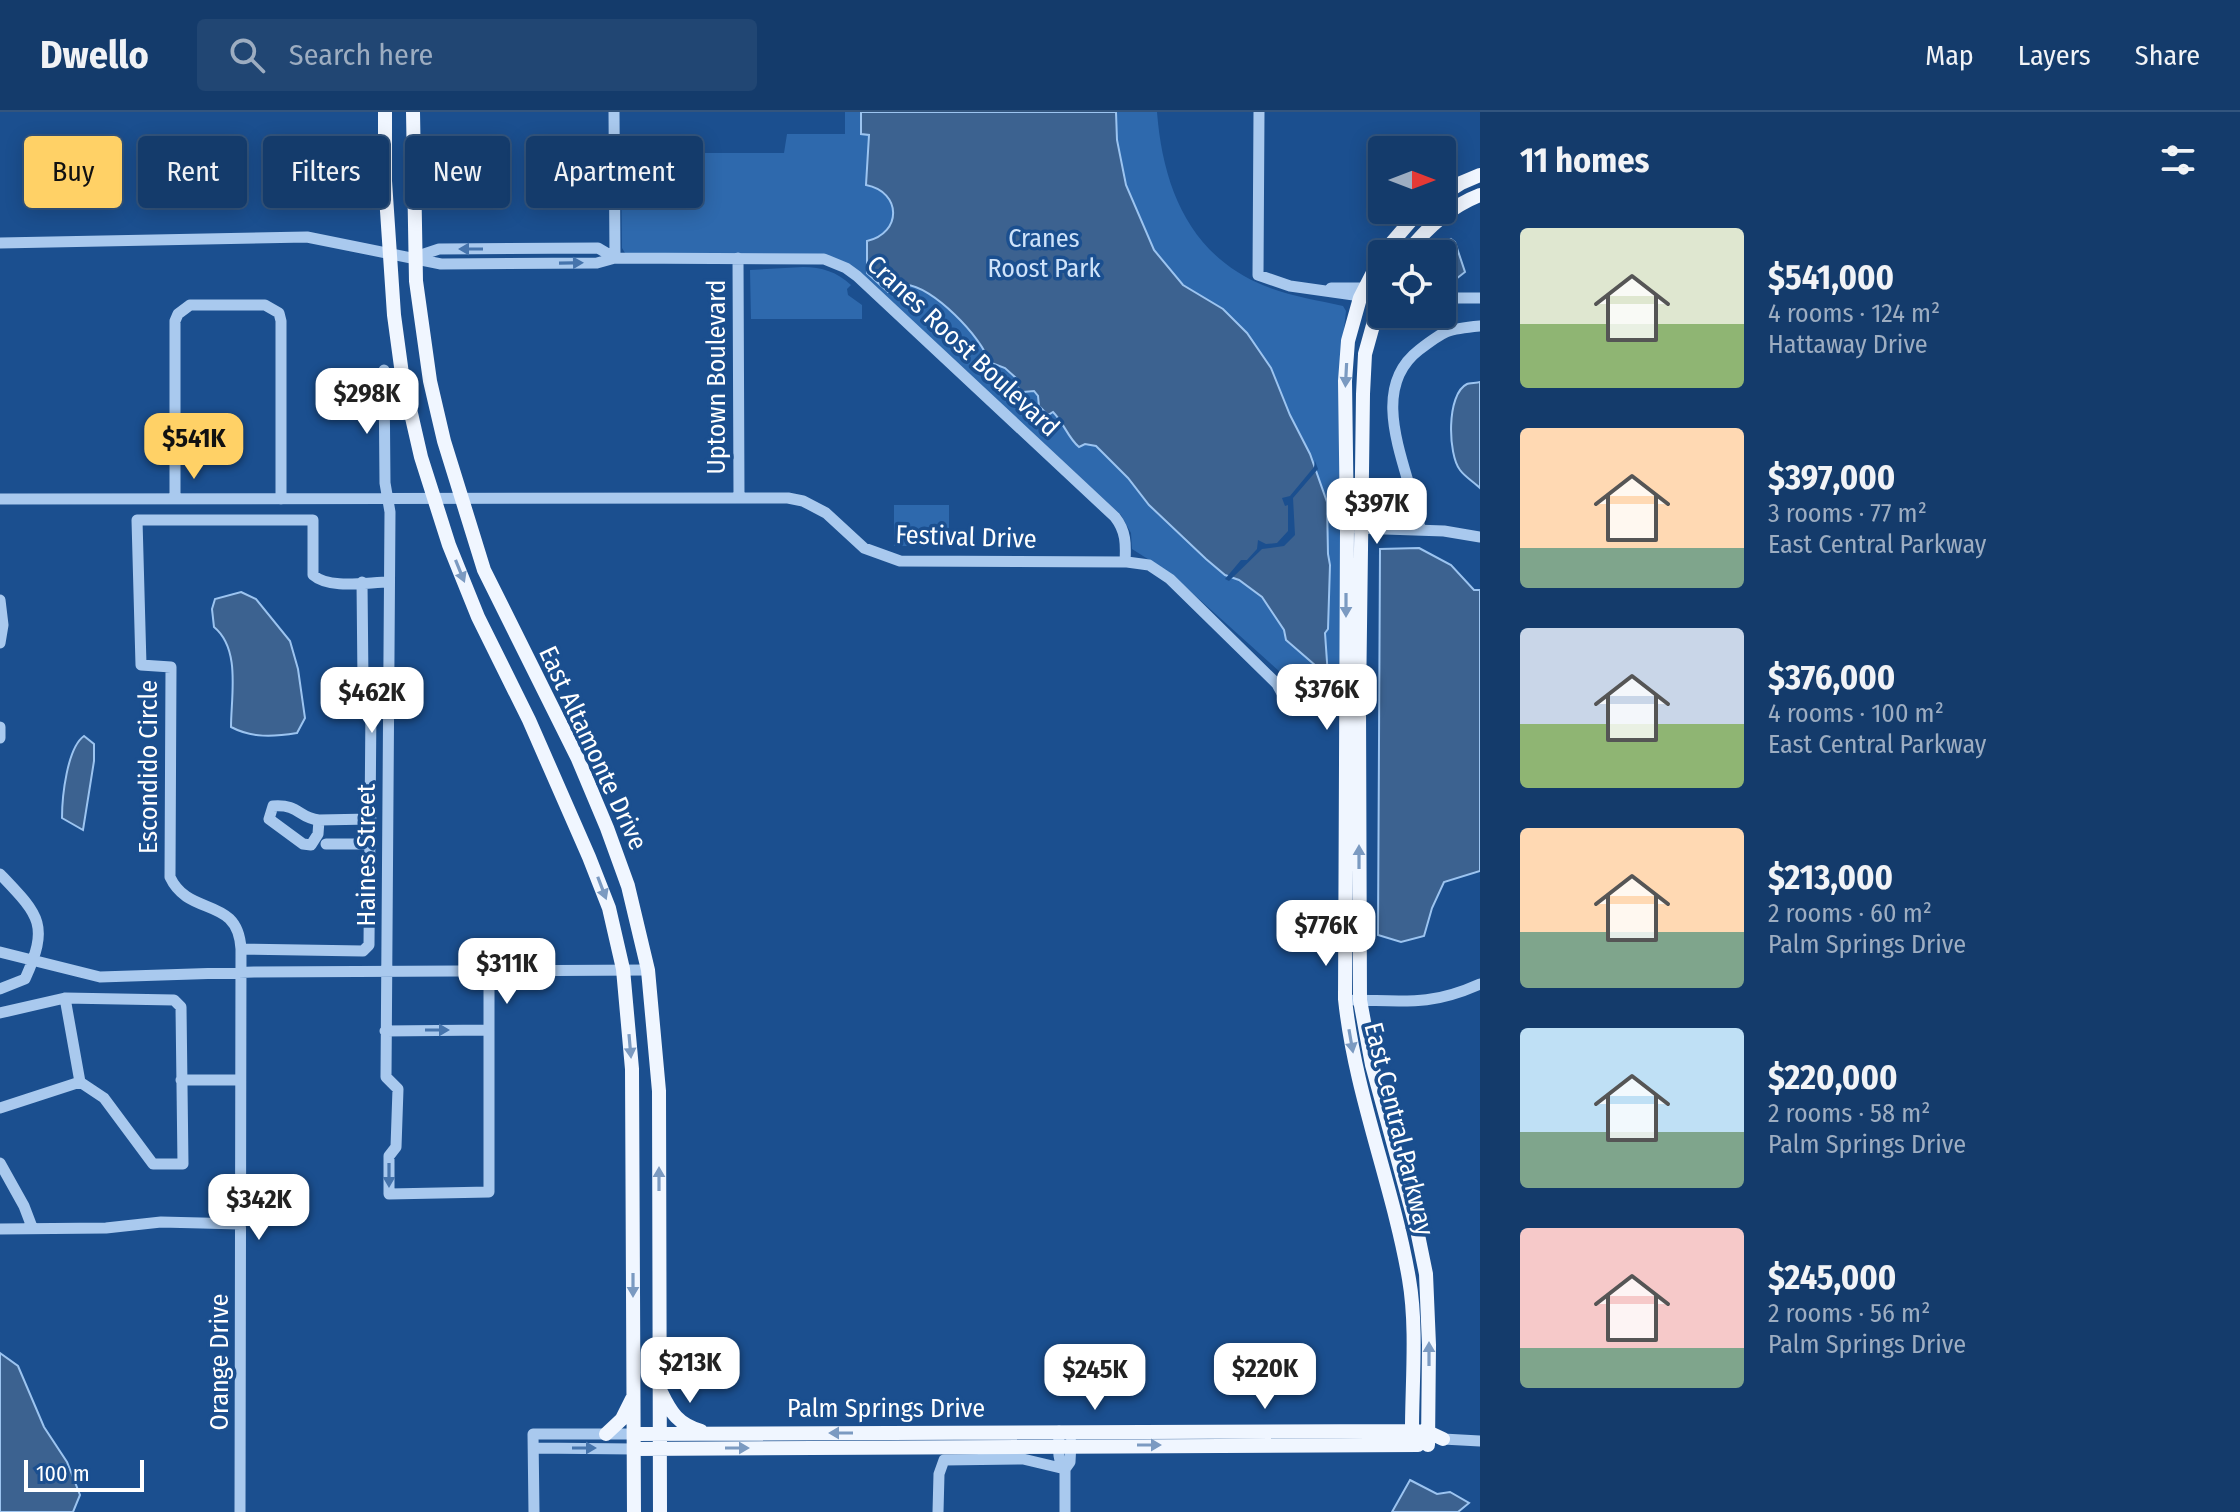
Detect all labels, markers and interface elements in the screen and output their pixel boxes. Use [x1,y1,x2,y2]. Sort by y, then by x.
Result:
search box [197,19,757,91]
text: Dwello [40,32,149,78]
icon: search [225,33,269,77]
text: Search here [289,37,433,73]
text: Map [1925,39,1974,72]
text: Layers [2018,39,2091,72]
text: Share [2135,39,2200,72]
chip: Buy [24,136,122,208]
chip: Rent [138,136,247,208]
chip: Filters [263,136,389,208]
chip: New [405,136,510,208]
chip: Apartment [526,136,703,208]
north arrow [1368,136,1456,224]
map controls [1368,136,1456,328]
icon: filters [2156,138,2200,182]
text: 11 homes [1520,140,1649,181]
park label: Cranes Roost Park [987,223,1101,284]
button: locate [1368,240,1456,328]
one-way arrow [458,243,483,255]
street label: Cranes Roost Boulevard [860,249,1066,443]
one-way arrow [559,257,584,270]
text: $541,000 [1768,257,1894,298]
icon: home [1584,260,1680,356]
street label: Uptown Boulevard [701,280,732,474]
text: 4 rooms · 124 m² [1768,298,1940,329]
text: Hattaway Drive [1768,329,1928,360]
one-way arrow [1339,362,1352,387]
pin: $298K [311,368,423,436]
text: $298K [334,378,400,409]
pin: $541K [138,413,250,481]
text: $541K [162,423,226,454]
text: $397,000 [1768,457,1895,498]
icon: home [1584,460,1680,556]
pin: $397K [1321,478,1433,546]
text: $397K [1345,488,1409,519]
text: 3 rooms · 77 m² [1768,498,1927,529]
street label: Festival Drive [895,519,1037,555]
text: East Central Parkway [1768,529,1986,560]
one-way arrow [453,559,466,583]
one-way arrow [1340,593,1352,618]
street label: East Altamonte Drive [532,641,654,855]
text: $376,000 [1768,657,1895,698]
icon: home [1584,660,1680,756]
pin: $376K [1271,664,1383,732]
pin: $462K [316,667,428,735]
text: $376K [1295,674,1359,705]
text: $462K [339,677,405,708]
street label: Escondido Circle [133,680,164,854]
text: 4 rooms · 100 m² [1768,698,1944,729]
text: East Central Parkway [1768,729,1986,760]
street label: Haines Street [351,783,382,926]
one-way arrow [1353,844,1365,869]
text: $213,000 [1768,857,1893,898]
icon: home [1584,860,1680,956]
one-way arrow [596,876,609,900]
text: 2 rooms · 60 m² [1768,898,1932,929]
pin: $776K [1270,900,1382,968]
text: $776K [1294,910,1358,941]
text: Palm Springs Drive [1768,929,1966,960]
pin: $311K [451,938,563,1006]
text: $311K [476,948,538,979]
street label: East Central Parkway [1358,1019,1441,1239]
one-way arrow [425,1024,450,1036]
one-way arrow [1345,1029,1357,1054]
one-way arrow [624,1034,637,1059]
text: $220,000 [1768,1057,1898,1098]
icon: home [1584,1060,1680,1156]
text: 2 rooms · 58 m² [1768,1098,1930,1129]
text: Palm Springs Drive [1768,1129,1966,1160]
one-way arrow [382,1163,395,1188]
one-way arrow [653,1166,665,1191]
pin: $342K [203,1174,315,1242]
text: $342K [226,1184,292,1215]
text: $245,000 [1768,1257,1896,1298]
icon: home [1584,1260,1680,1356]
one-way arrow [627,1273,639,1298]
street label: Orange Drive [204,1294,235,1430]
text: 2 rooms · 56 m² [1768,1298,1930,1329]
text: Palm Springs Drive [1768,1329,1966,1360]
pin: $213K [634,1337,746,1405]
one-way arrow [1423,1341,1435,1366]
pin: $220K [1209,1343,1321,1411]
pin: $245K [1039,1344,1151,1412]
text: $213K [659,1347,721,1378]
text: $220K [1232,1353,1298,1384]
text: $245K [1062,1354,1128,1385]
street label: Palm Springs Drive [787,1393,985,1424]
one-way arrow [828,1427,853,1439]
one-way arrow [1137,1439,1162,1451]
one-way arrow [572,1442,597,1454]
one-way arrow [725,1442,750,1454]
scale bar [24,1456,144,1492]
text: 100 m [36,1460,90,1487]

